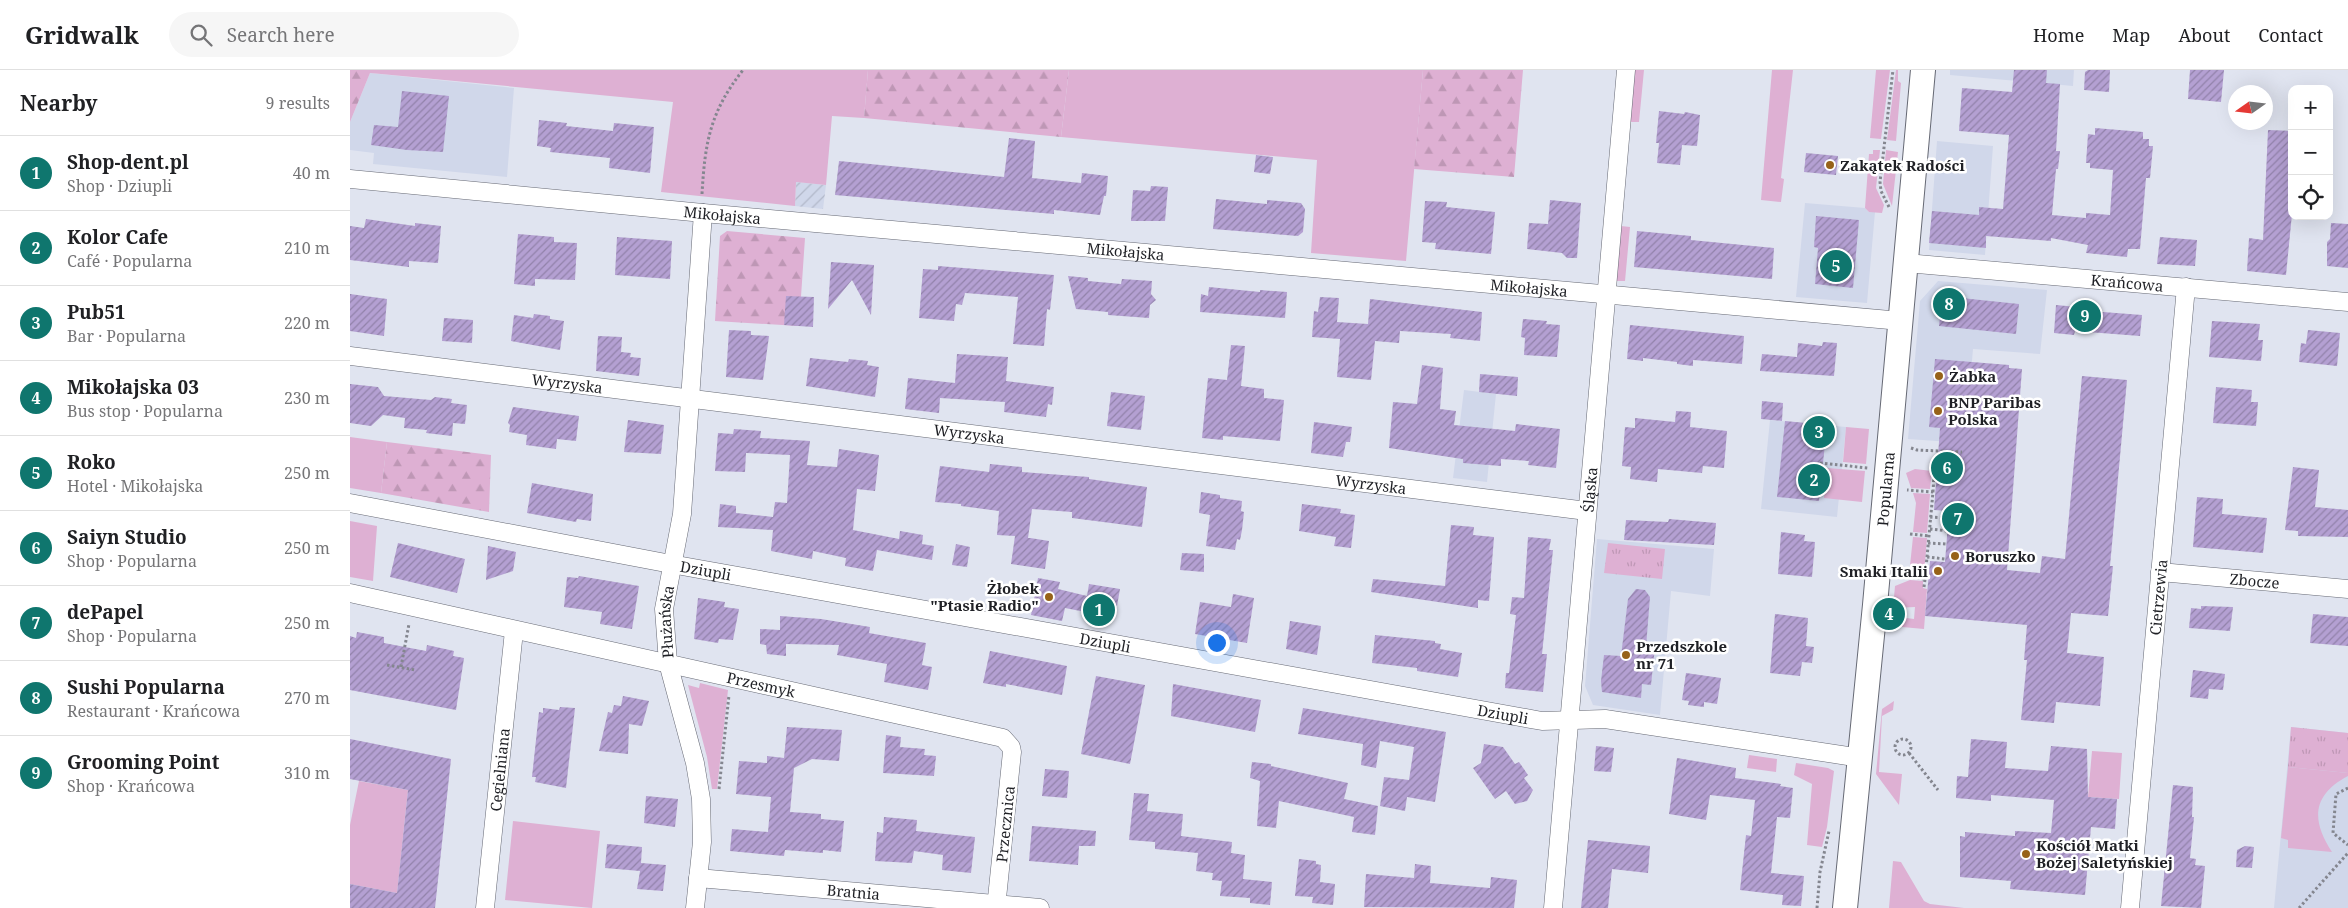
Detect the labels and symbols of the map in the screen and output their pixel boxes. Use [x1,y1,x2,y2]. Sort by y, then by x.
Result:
north arrow [2228,85,2273,130]
place label: Zakątek Radości [1840,155,1965,175]
marker: Zakątek Radości [1824,159,1836,171]
street label: Mikołajska [683,201,762,228]
street label: Mikołajska [1086,238,1165,265]
pin: 5 [1820,247,1852,285]
street label: Krańcowa [2090,269,2164,296]
street label: Mikołajska [1489,274,1569,301]
pin: 8 [1933,285,1965,323]
pin: 9 [2069,297,2101,335]
place label: Żabka [1949,366,1996,386]
street label: Wyrzyska [531,369,604,398]
marker: Żabka [1933,370,1945,382]
place label: BNP Paribas Polska [1948,392,2041,429]
marker: BNP Paribas Polska [1932,405,1944,417]
pin: 3 [1803,413,1835,451]
street label: Wyrzyska [932,419,1006,448]
pin: 6 [1931,449,1963,487]
street label: Popularna [1872,451,1899,527]
pin: 2 [1798,461,1830,499]
street label: Śląska [1578,466,1601,513]
street label: Wyrzyska [1334,470,1408,498]
pin: 7 [1942,500,1974,538]
place label: Boruszko [1965,546,2036,566]
marker: Boruszko [1949,550,1961,562]
street label: Dziupli [679,556,733,585]
street label: Cietrzewia [2145,558,2171,636]
place label: Smaki Italii [1840,561,1929,581]
marker: Smaki Italii [1932,565,1944,577]
street label: Zbocze [2229,568,2280,593]
place label: Żłobek "Ptasie Radio" [930,578,1039,615]
street label: Płużańska [654,584,678,659]
marker: Żłobek "Ptasie Radio" [1043,591,1055,603]
pin: 1 [1083,591,1115,629]
pin: 4 [1873,595,1905,633]
street label: Dziupli [1078,628,1133,657]
your location [1204,630,1230,656]
place label: Przedszkole nr 71 [1636,636,1727,673]
marker: Przedszkole nr 71 [1620,649,1632,661]
street label: Przesmyk [725,667,797,702]
street label: Dziupli [1476,700,1530,728]
street label: Cegielniana [485,727,514,813]
street label: Przecznica [991,785,1019,863]
place label: Kościół Matki Bożej Saletyńskiej [2036,835,2173,872]
marker: Kościół Matki Bożej Saletyńskiej [2020,848,2032,860]
street label: Bratnia [826,879,881,904]

